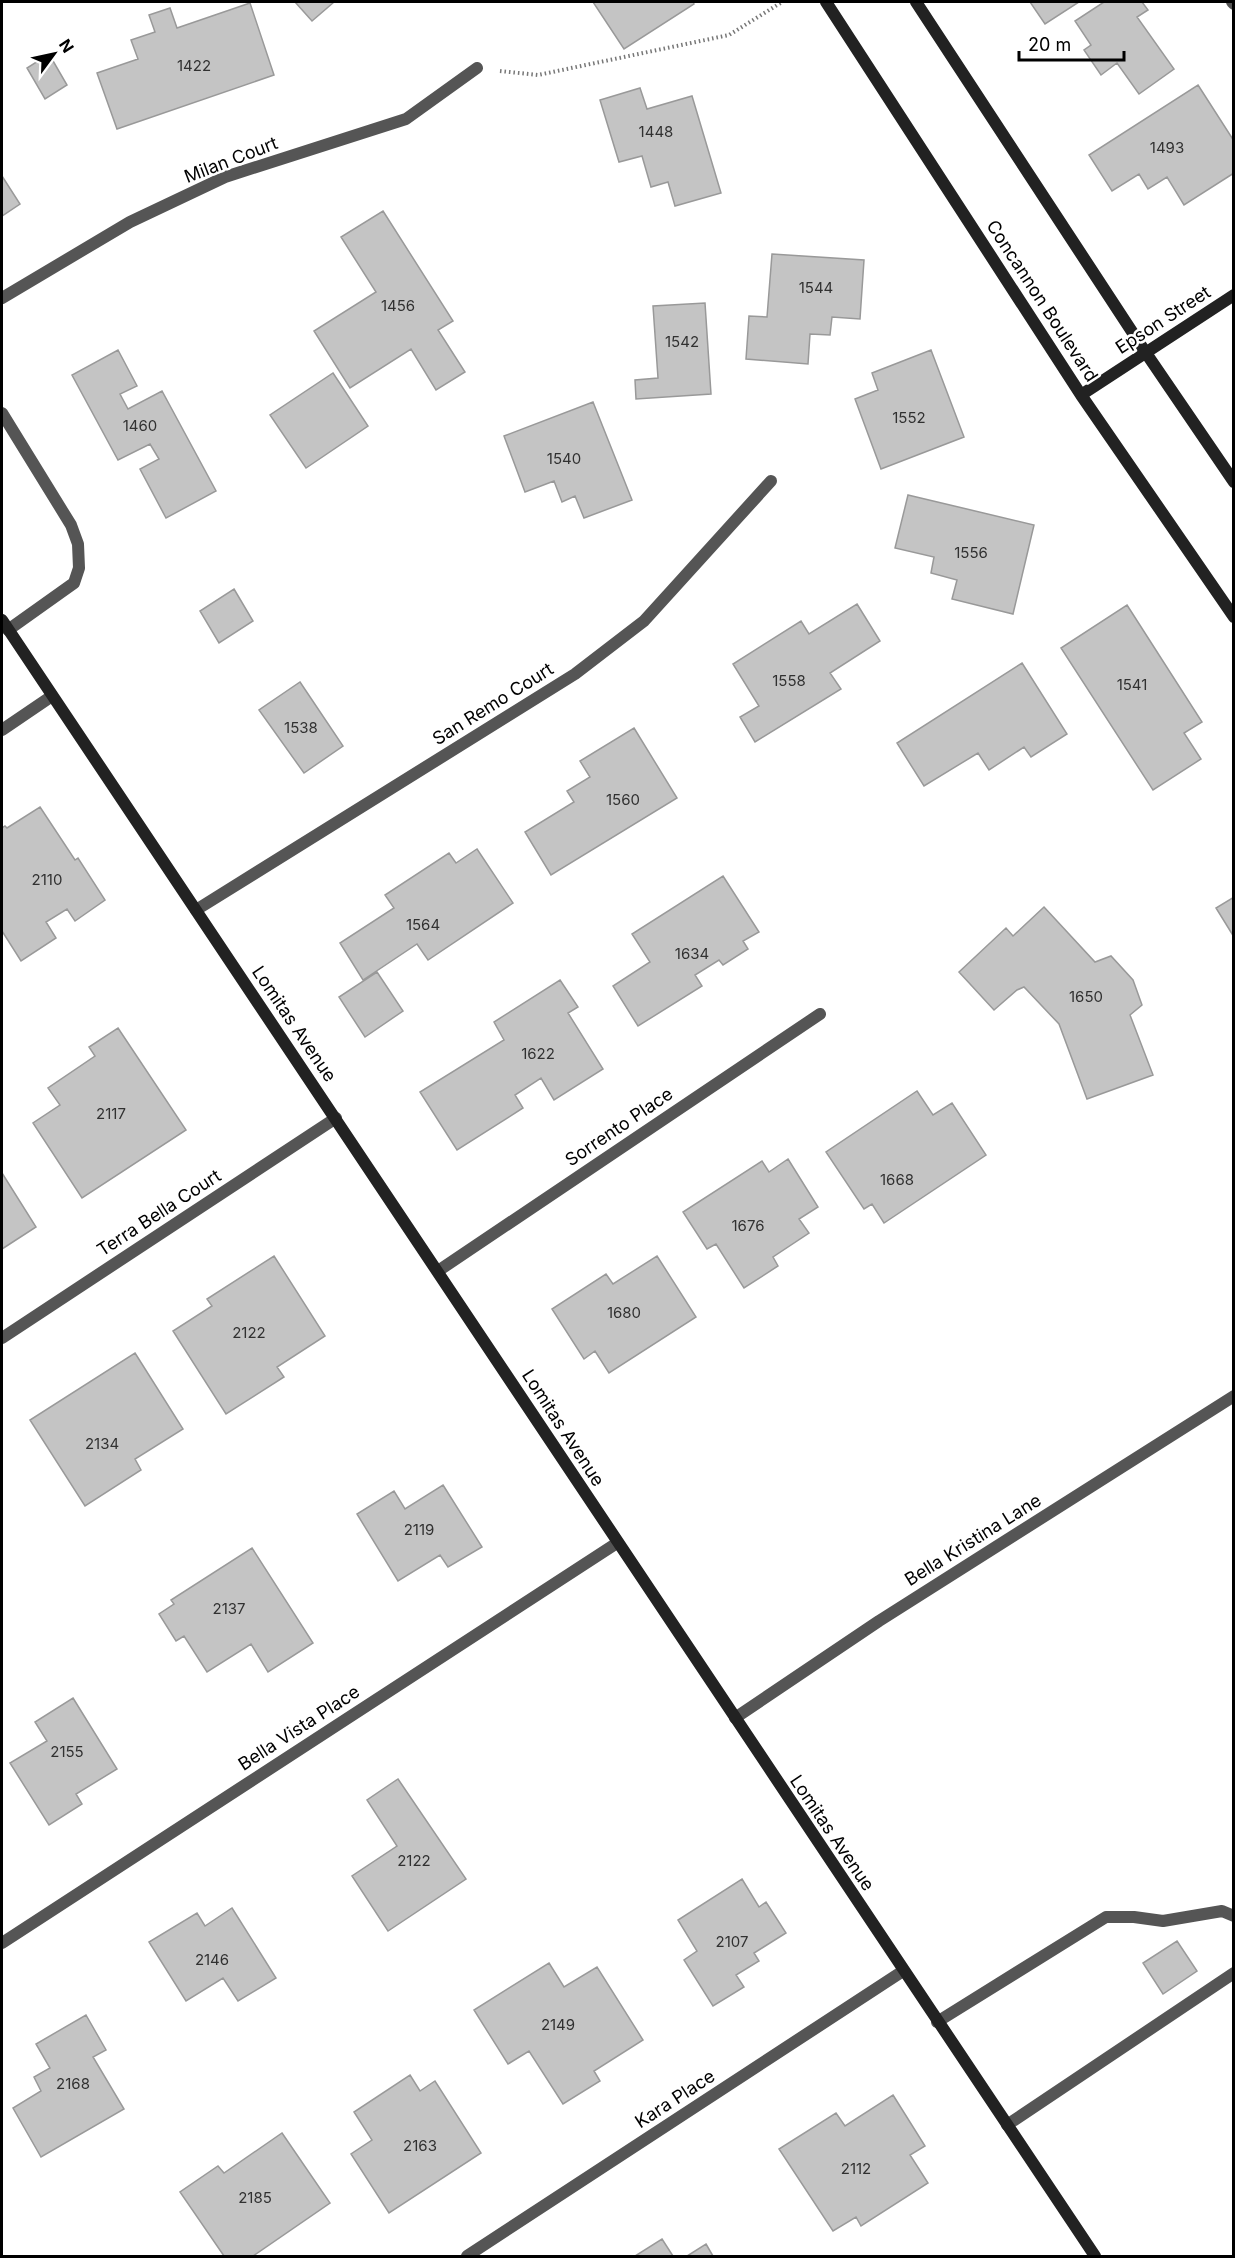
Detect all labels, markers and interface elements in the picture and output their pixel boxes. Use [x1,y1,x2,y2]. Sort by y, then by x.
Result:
north arrow [24,24,84,84]
scale bar [1019,24,1124,62]
text: 20 m [1028,34,1071,55]
text: N [55,35,78,56]
house number: 1422 [177,56,211,75]
house number: 1448 [639,122,673,141]
street label: Milan Court [181,132,281,187]
house number: 1493 [1150,138,1184,157]
street label: Concannon Boulevard [982,216,1102,385]
house number: 1544 [799,278,833,297]
street label: Epson Street [1111,281,1214,358]
house number: 1456 [381,296,415,315]
house number: 1542 [665,332,699,351]
house number: 1552 [892,408,926,427]
house number: 1460 [123,416,157,435]
house number: 1540 [547,449,581,468]
house number: 1556 [954,543,988,562]
street label: San Remo Court [429,658,557,749]
house number: 1558 [772,671,806,690]
house number: 1541 [1117,675,1147,694]
house number: 1538 [284,718,318,737]
house number: 1560 [606,790,640,809]
house number: 2110 [32,870,62,889]
house number: 1564 [406,915,440,934]
house number: 1634 [675,944,709,963]
street label: Lomitas Avenue [248,962,341,1086]
house number: 1650 [1069,987,1103,1006]
house number: 1622 [521,1044,555,1063]
street label: Sorrento Place [561,1083,677,1170]
house number: 2117 [96,1104,126,1123]
street label: Terra Bella Court [93,1165,225,1260]
house number: 1668 [880,1170,914,1189]
house number: 1676 [732,1216,764,1235]
house number: 1680 [607,1303,641,1322]
house number: 2122 [232,1323,266,1342]
street label: Lomitas Avenue [518,1365,609,1490]
house number: 2134 [85,1434,119,1453]
street label: Bella Kristina Lane [901,1489,1045,1590]
house number: 2119 [404,1520,434,1539]
house number: 2137 [212,1599,246,1618]
street label: Bella Vista Place [234,1681,363,1775]
house number: 2155 [50,1742,84,1761]
street label: Lomitas Avenue [786,1771,879,1895]
house number: 2122 [397,1851,431,1870]
house number: 2107 [716,1932,748,1951]
house number: 2146 [195,1950,229,1969]
house number: 2149 [541,2015,575,2034]
street label: Kara Place [631,2065,719,2132]
house number: 2168 [56,2074,90,2093]
house number: 2163 [403,2136,437,2155]
house number: 2112 [841,2159,871,2178]
house number: 2185 [238,2188,272,2207]

